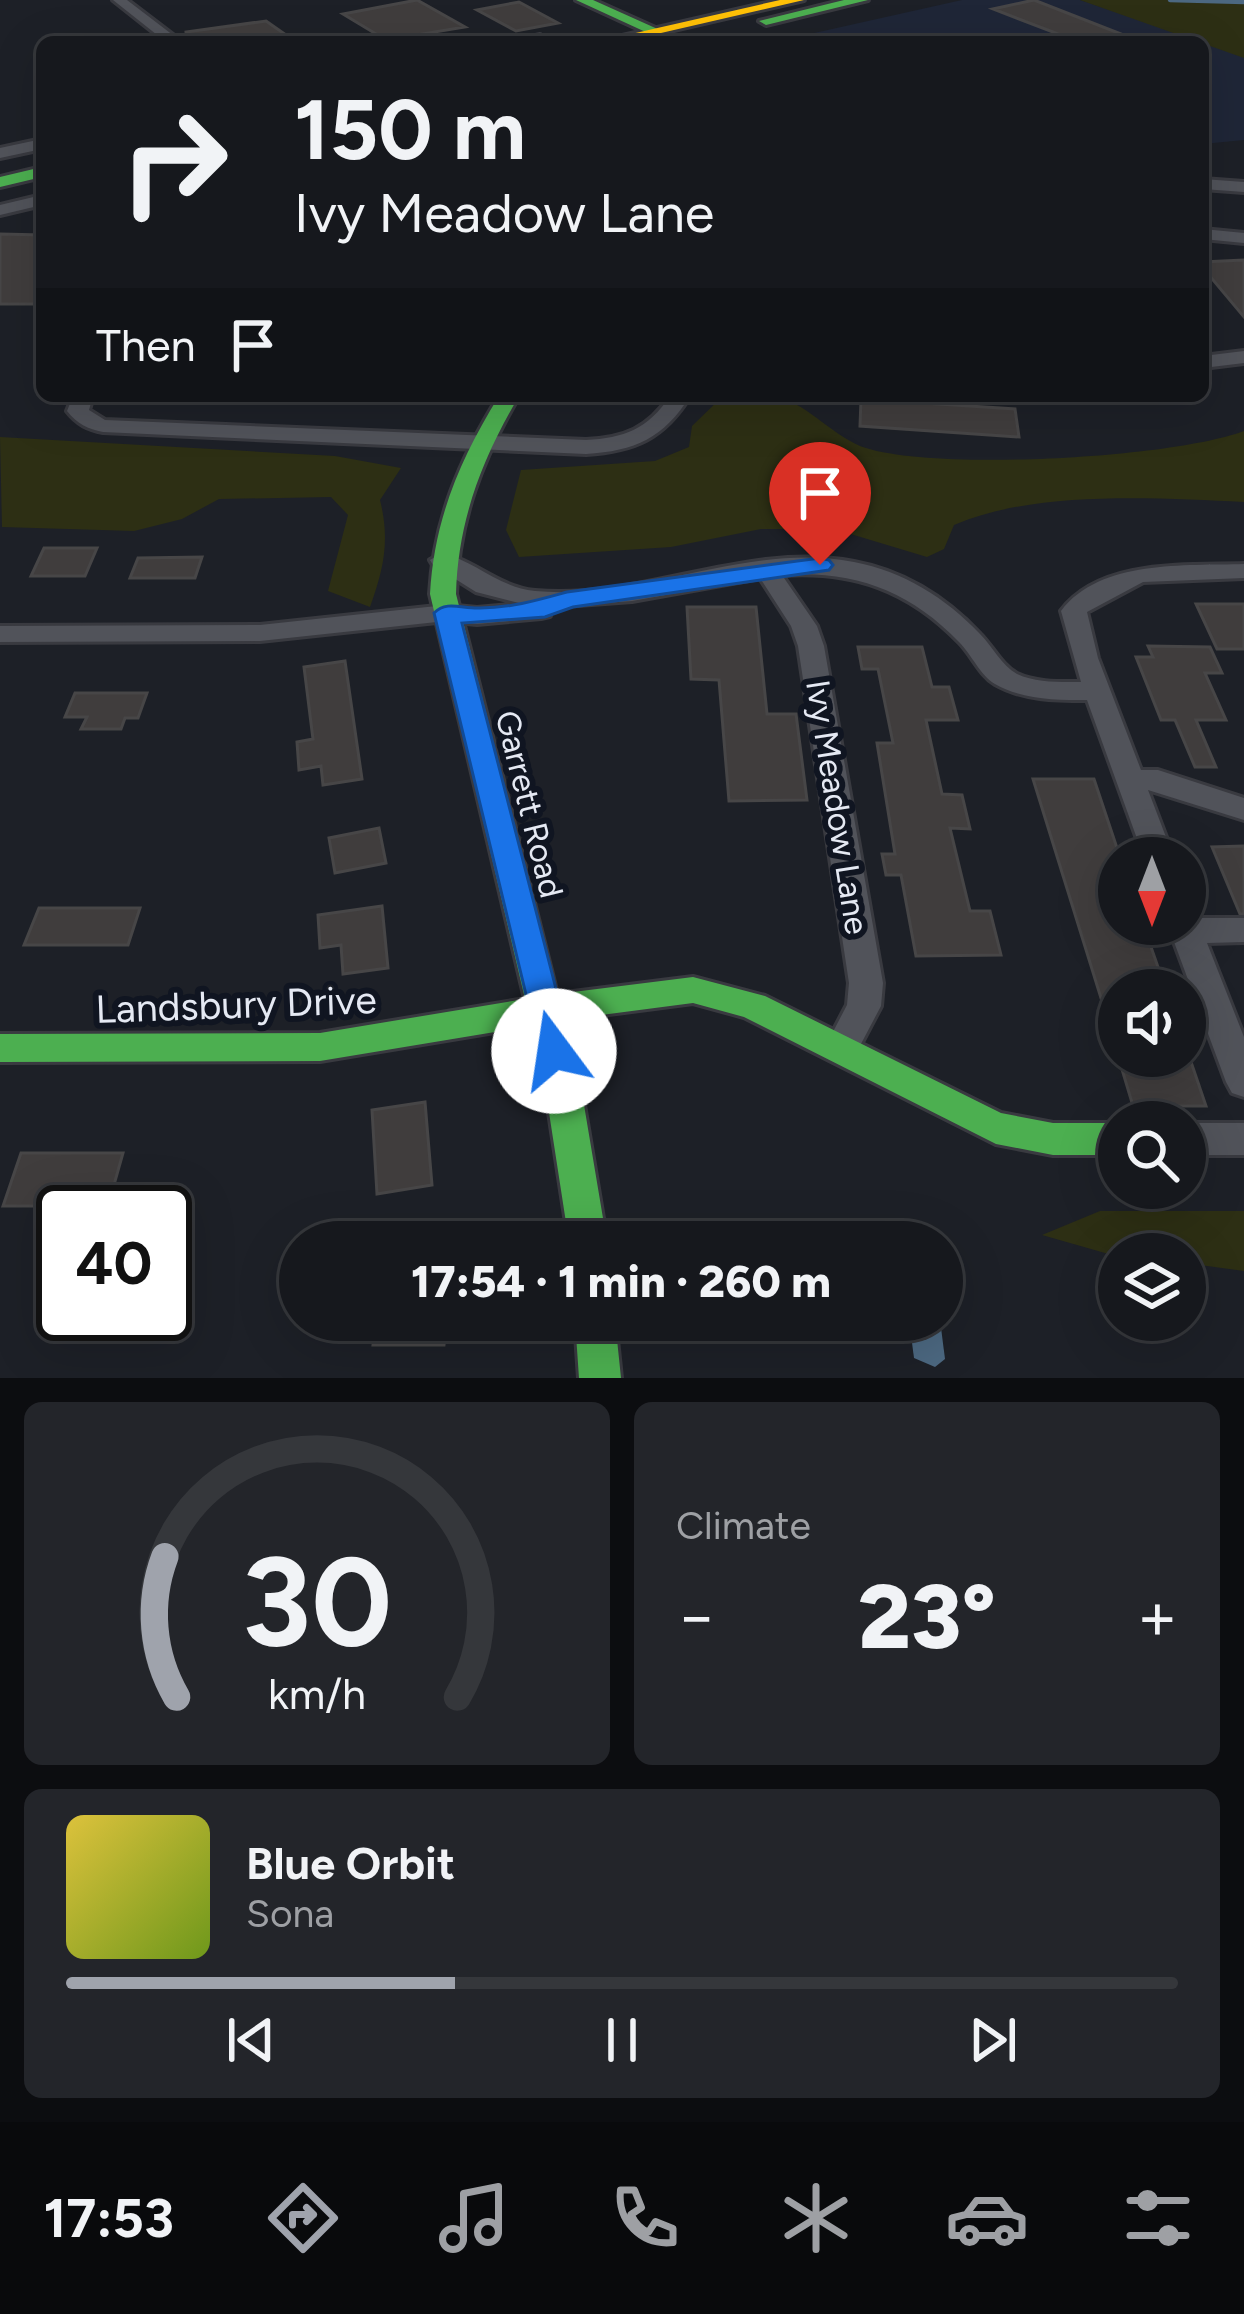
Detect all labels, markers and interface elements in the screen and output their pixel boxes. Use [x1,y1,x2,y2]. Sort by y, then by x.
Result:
text: 150 m [294,79,526,180]
icon: right [96,84,252,240]
text: Ivy Meadow Lane [294,181,714,246]
icon: arrive [220,312,286,378]
text: Then [96,318,196,372]
pin [769,442,871,565]
icon: arrive [787,460,853,526]
street label: Ivy Meadow Lane [798,677,877,937]
street label: Garrett Road [487,707,572,902]
north arrow [1098,837,1206,945]
map controls [1098,837,1206,1341]
button: sound [1098,969,1206,1077]
street label: Landsbury Drive [95,976,377,1033]
position arrow [491,988,617,1114]
button: search [1098,1101,1206,1209]
speed limit sign: 40 [36,1185,192,1341]
button: layers [1098,1233,1206,1341]
text: 17:54 · 1 min · 260 m [411,1254,831,1308]
text: Climate [676,1502,811,1549]
text: 30 [242,1527,392,1677]
text: 23° [858,1562,996,1671]
text: − [676,1576,717,1656]
text: + [1137,1576,1178,1656]
text: km/h [268,1667,366,1719]
text: Blue Orbit [246,1836,455,1890]
text: Sona [246,1890,334,1937]
icon: previous [218,2007,284,2073]
icon: pause [589,2007,655,2073]
icon: next [960,2007,1026,2073]
icon: directions [261,2176,345,2260]
icon: music [432,2176,516,2260]
icon: phone [603,2176,687,2260]
icon: climate [774,2176,858,2260]
icon: car [945,2176,1029,2260]
icon: filters [1116,2176,1200,2260]
text: 17:53 [44,2186,174,2251]

